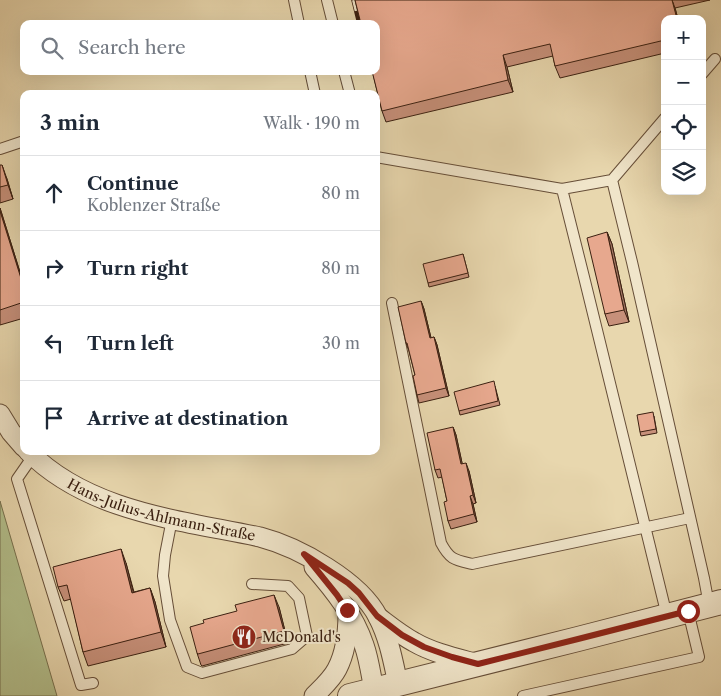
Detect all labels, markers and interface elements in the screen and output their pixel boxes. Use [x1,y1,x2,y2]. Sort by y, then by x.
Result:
map controls [661,15,706,195]
button: + [661,15,706,60]
search box [20,20,380,75]
icon: search [38,34,66,62]
text: Search here [78,36,186,59]
button: − [661,60,706,105]
button: locate [661,105,706,150]
text: 3 min [40,110,100,135]
text: Walk · 190 m [263,113,360,133]
button: layers [661,150,706,195]
text: Continue [87,172,179,195]
icon: ahead [40,179,68,207]
text: 80 m [321,183,360,203]
text: Koblenzer Straße [87,195,220,215]
icon: right [40,254,68,282]
text: Turn right [87,257,188,280]
text: 80 m [321,258,360,278]
icon: left [40,329,68,357]
text: Turn left [87,332,174,355]
text: 30 m [322,333,360,353]
icon: arrive [40,404,68,432]
text: Arrive at destination [87,407,288,430]
street label: Hans-Julius-Ahlmann-Straße [64,475,257,545]
route end [336,599,359,622]
route start [677,600,700,623]
restaurant icon: McDonald's [231,624,257,650]
place label: McDonald's [262,628,341,646]

